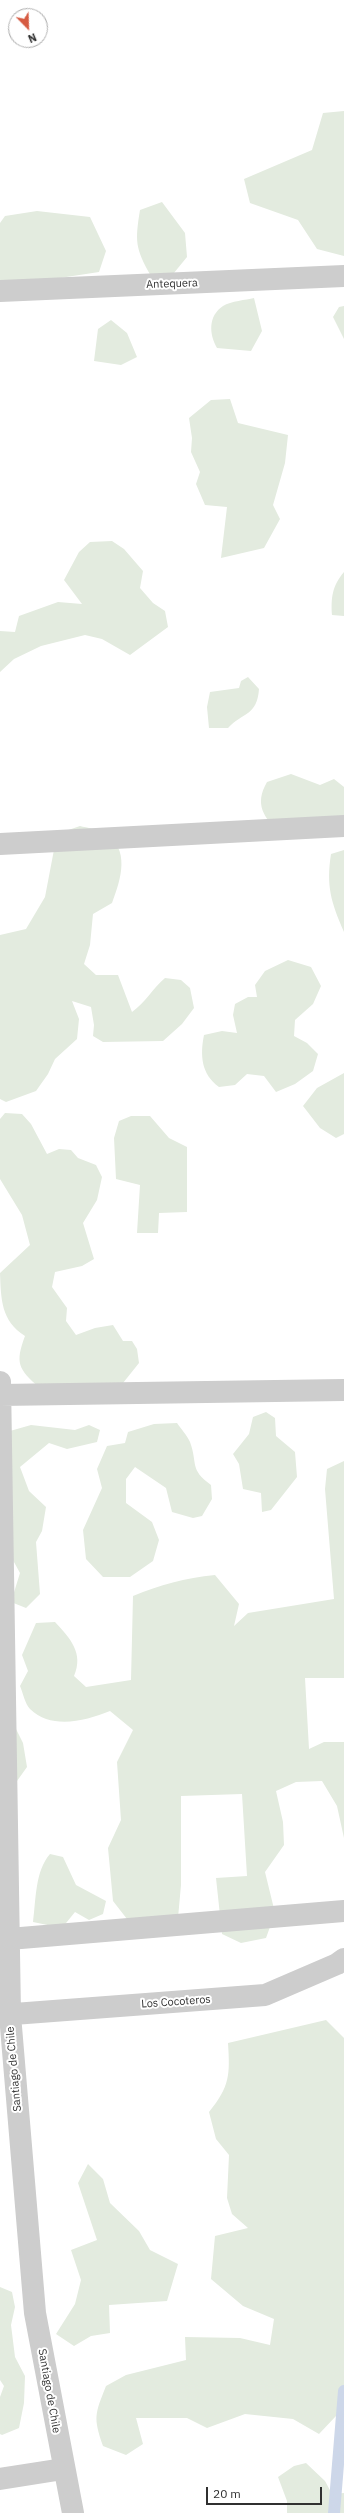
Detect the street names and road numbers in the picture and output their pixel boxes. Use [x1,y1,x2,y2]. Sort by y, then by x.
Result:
street label: Antequera [146,277,198,291]
street label: Los Cocoteros [141,1993,211,2011]
street label: Santiago de Chile [4,2026,24,2112]
street label: Santiago de Chile [35,2348,63,2434]

